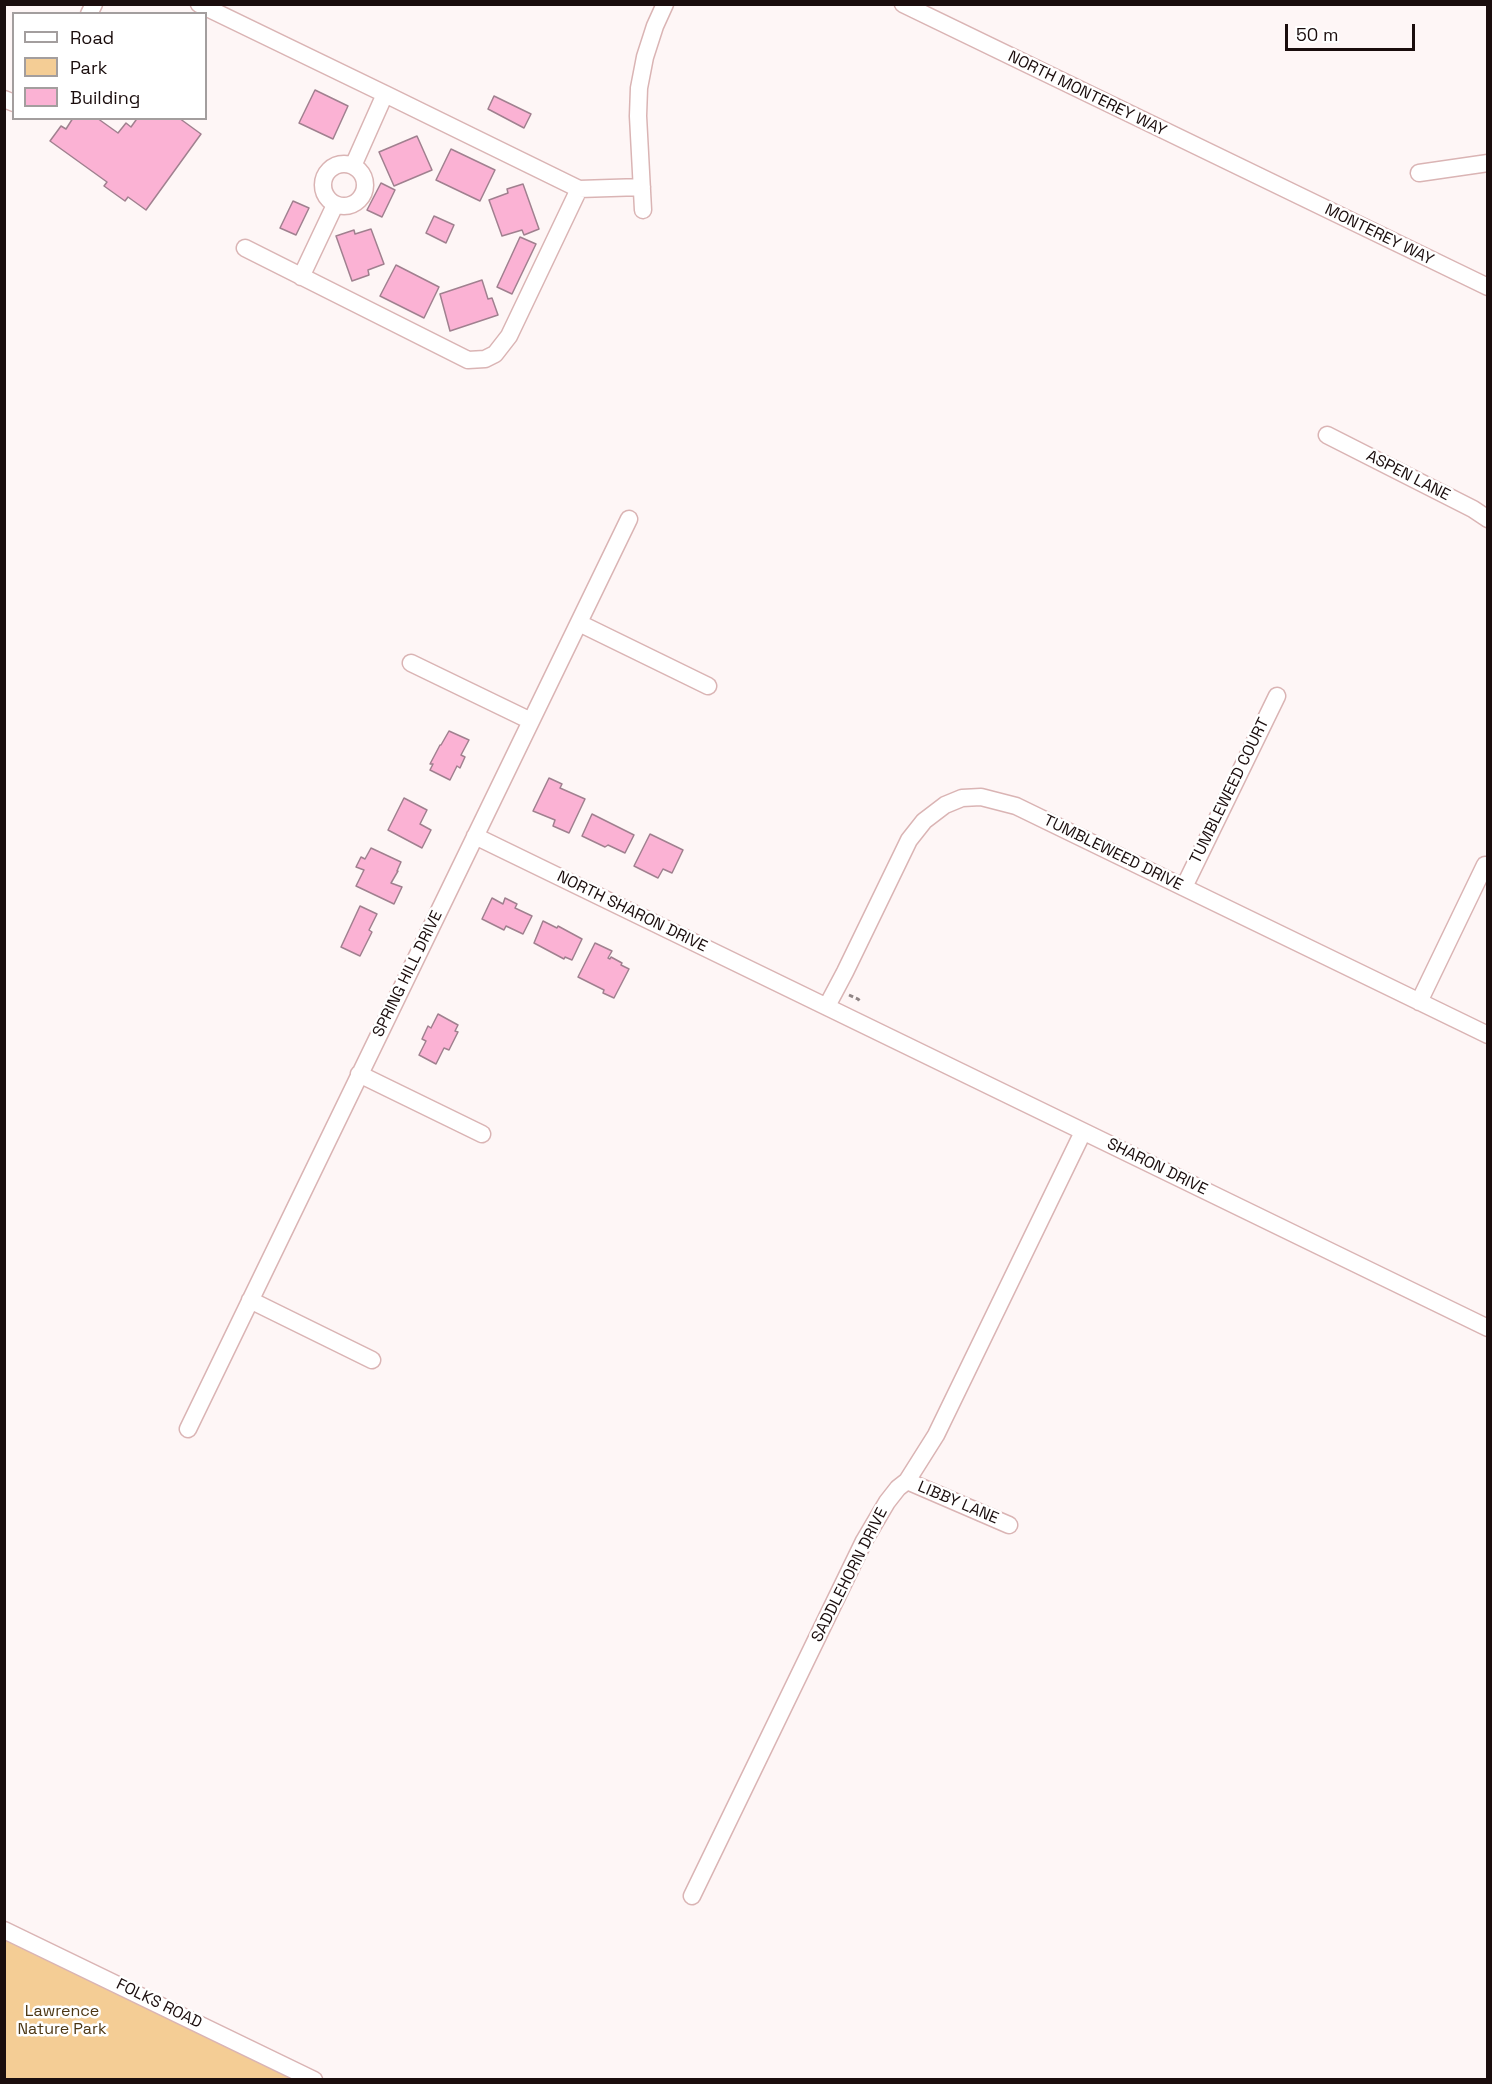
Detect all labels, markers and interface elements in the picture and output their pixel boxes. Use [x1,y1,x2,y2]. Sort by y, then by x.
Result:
legend [12,12,207,120]
scale bar [1288,12,1418,50]
text: 50 m [1296,23,1338,46]
text: Road [70,26,114,49]
street label: NORTH MONTEREY WAY [1005,47,1169,141]
text: Park [70,56,107,79]
text: Building [70,86,140,109]
street label: MONTEREY WAY [1321,200,1437,270]
street label: ASPEN LANE [1363,447,1453,505]
street label: TUMBLEWEED COURT [1186,715,1274,867]
street label: TUMBLEWEED DRIVE [1040,811,1186,895]
street label: NORTH SHARON DRIVE [554,867,710,957]
street label: SPRING HILL DRIVE [369,908,447,1040]
street label: SHARON DRIVE [1104,1134,1210,1200]
street label: LIBBY LANE [915,1477,1001,1529]
street label: SADDLEHORN DRIVE [808,1505,892,1645]
street label: FOLKS ROAD [113,1975,205,2033]
park label: Lawrence Nature Park [17,2002,107,2040]

